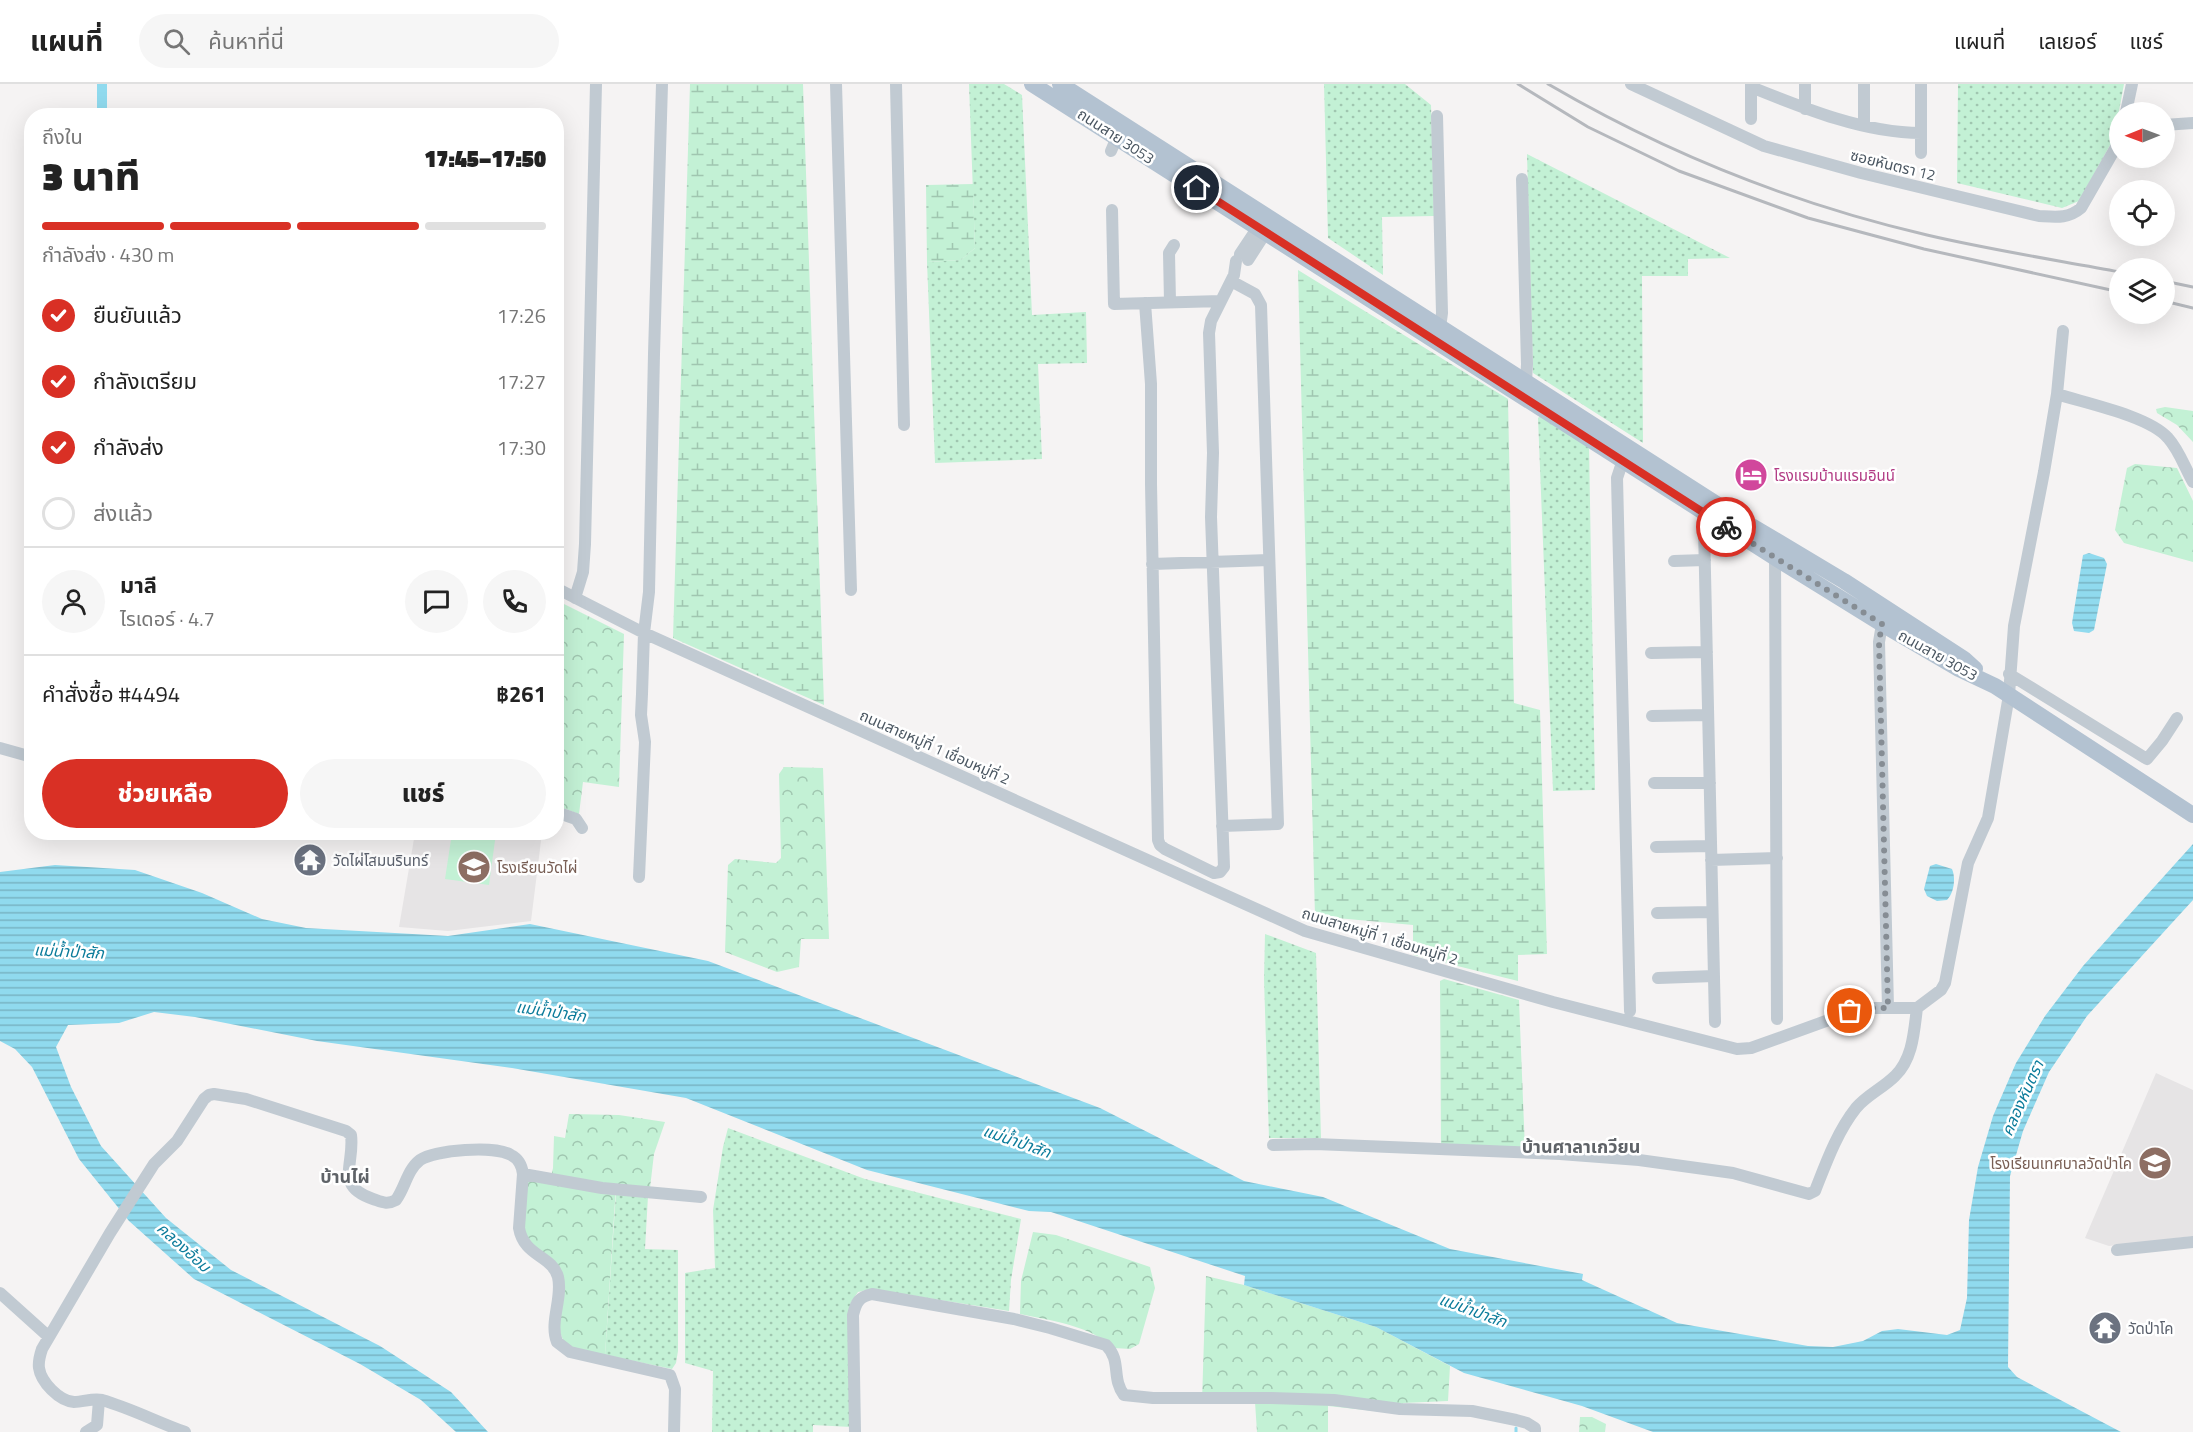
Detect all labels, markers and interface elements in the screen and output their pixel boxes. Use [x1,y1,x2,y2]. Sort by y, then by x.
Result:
search box [139,14,559,68]
text: แผนที่ [30,19,103,62]
text: ค้นหาที่นี่ [208,24,284,58]
icon: search [160,25,193,58]
text: แผนที่ [1954,25,2005,57]
text: เลเยอร์ [2038,25,2097,57]
text: แชร์ [2130,25,2163,57]
street label: ถนนสาย 3053 [1073,102,1159,170]
north arrow [2109,102,2175,168]
map controls [2109,102,2175,324]
text: ถึงใน [42,121,83,152]
text: 17:45–17:50 [424,142,546,176]
street label: ซอยหันตรา 12 [1848,143,1938,187]
text: 3 นาที [42,146,140,205]
pin [1171,162,1222,213]
icon: home [1180,171,1213,204]
button: locate [2109,180,2175,246]
text: กำลังส่ง · 430 m [42,239,174,270]
button: layers [2109,258,2175,324]
text: ยืนยันแล้ว [93,298,182,332]
icon: check [42,299,75,332]
text: 17:26 [497,300,546,331]
text: กำลังเตรียม [93,364,197,398]
icon: check [42,365,75,398]
text: 17:27 [497,366,546,397]
text: กำลังส่ง [93,430,164,464]
icon: check [42,431,75,464]
text: 17:30 [497,432,546,463]
hotel icon: โรงแรมบ้านแรมอินน์ [1733,457,1769,493]
place label: โรงแรมบ้านแรมอินน์ [1774,464,1895,487]
text: ส่งแล้ว [93,496,153,530]
courier [1696,497,1756,557]
icon: bike [1710,511,1743,544]
text: มาลี [120,568,157,602]
button: person [42,570,105,633]
button: chat [405,570,468,633]
button: phone [483,570,546,633]
text: ไรเดอร์ · 4.7 [120,603,215,634]
street label: ถนนสาย 3053 [1894,624,1982,686]
text: คำสั่งซื้อ #4494 [42,677,180,711]
text: ฿261 [496,677,546,711]
street label: ถนนสายหมู่ที่ 1 เชื่อมหมู่ที่ 2 [856,703,1014,791]
button: ช่วยเหลือ [42,759,288,828]
button: แชร์ [300,759,546,828]
temple icon: วัดไผ่โสมนรินทร์ [292,842,328,878]
place label: วัดไผ่โสมนรินทร์ [333,849,429,872]
school or university icon: โรงเรียนวัดไผ่ [456,849,492,885]
place label: โรงเรียนวัดไผ่ [497,856,577,879]
street label: ถนนสายหมู่ที่ 1 เชื่อมหมู่ที่ 2 [1299,901,1461,971]
water label: แม่น้ำป่าสัก [33,937,106,965]
pin [1824,985,1875,1036]
water label: แม่น้ำป่าสัก [515,994,589,1028]
icon: bag [1833,994,1866,1027]
water label: คลองหันตรา [1995,1055,2050,1140]
water label: แม่น้ำป่าสัก [980,1118,1055,1164]
district label: บ้านศาลาเกวียน [1522,1133,1640,1160]
school or university icon: โรงเรียนเทศบาลวัดป่าโค [2137,1145,2173,1181]
place label: โรงเรียนเทศบาลวัดป่าโค [1990,1152,2132,1175]
district label: บ้านไผ่ [320,1163,370,1190]
water label: คลองอ้อม [152,1216,217,1278]
water label: แม่น้ำป่าสัก [1436,1287,1511,1334]
temple icon: วัดป่าโค [2087,1310,2123,1346]
place label: วัดป่าโค [2128,1317,2173,1340]

